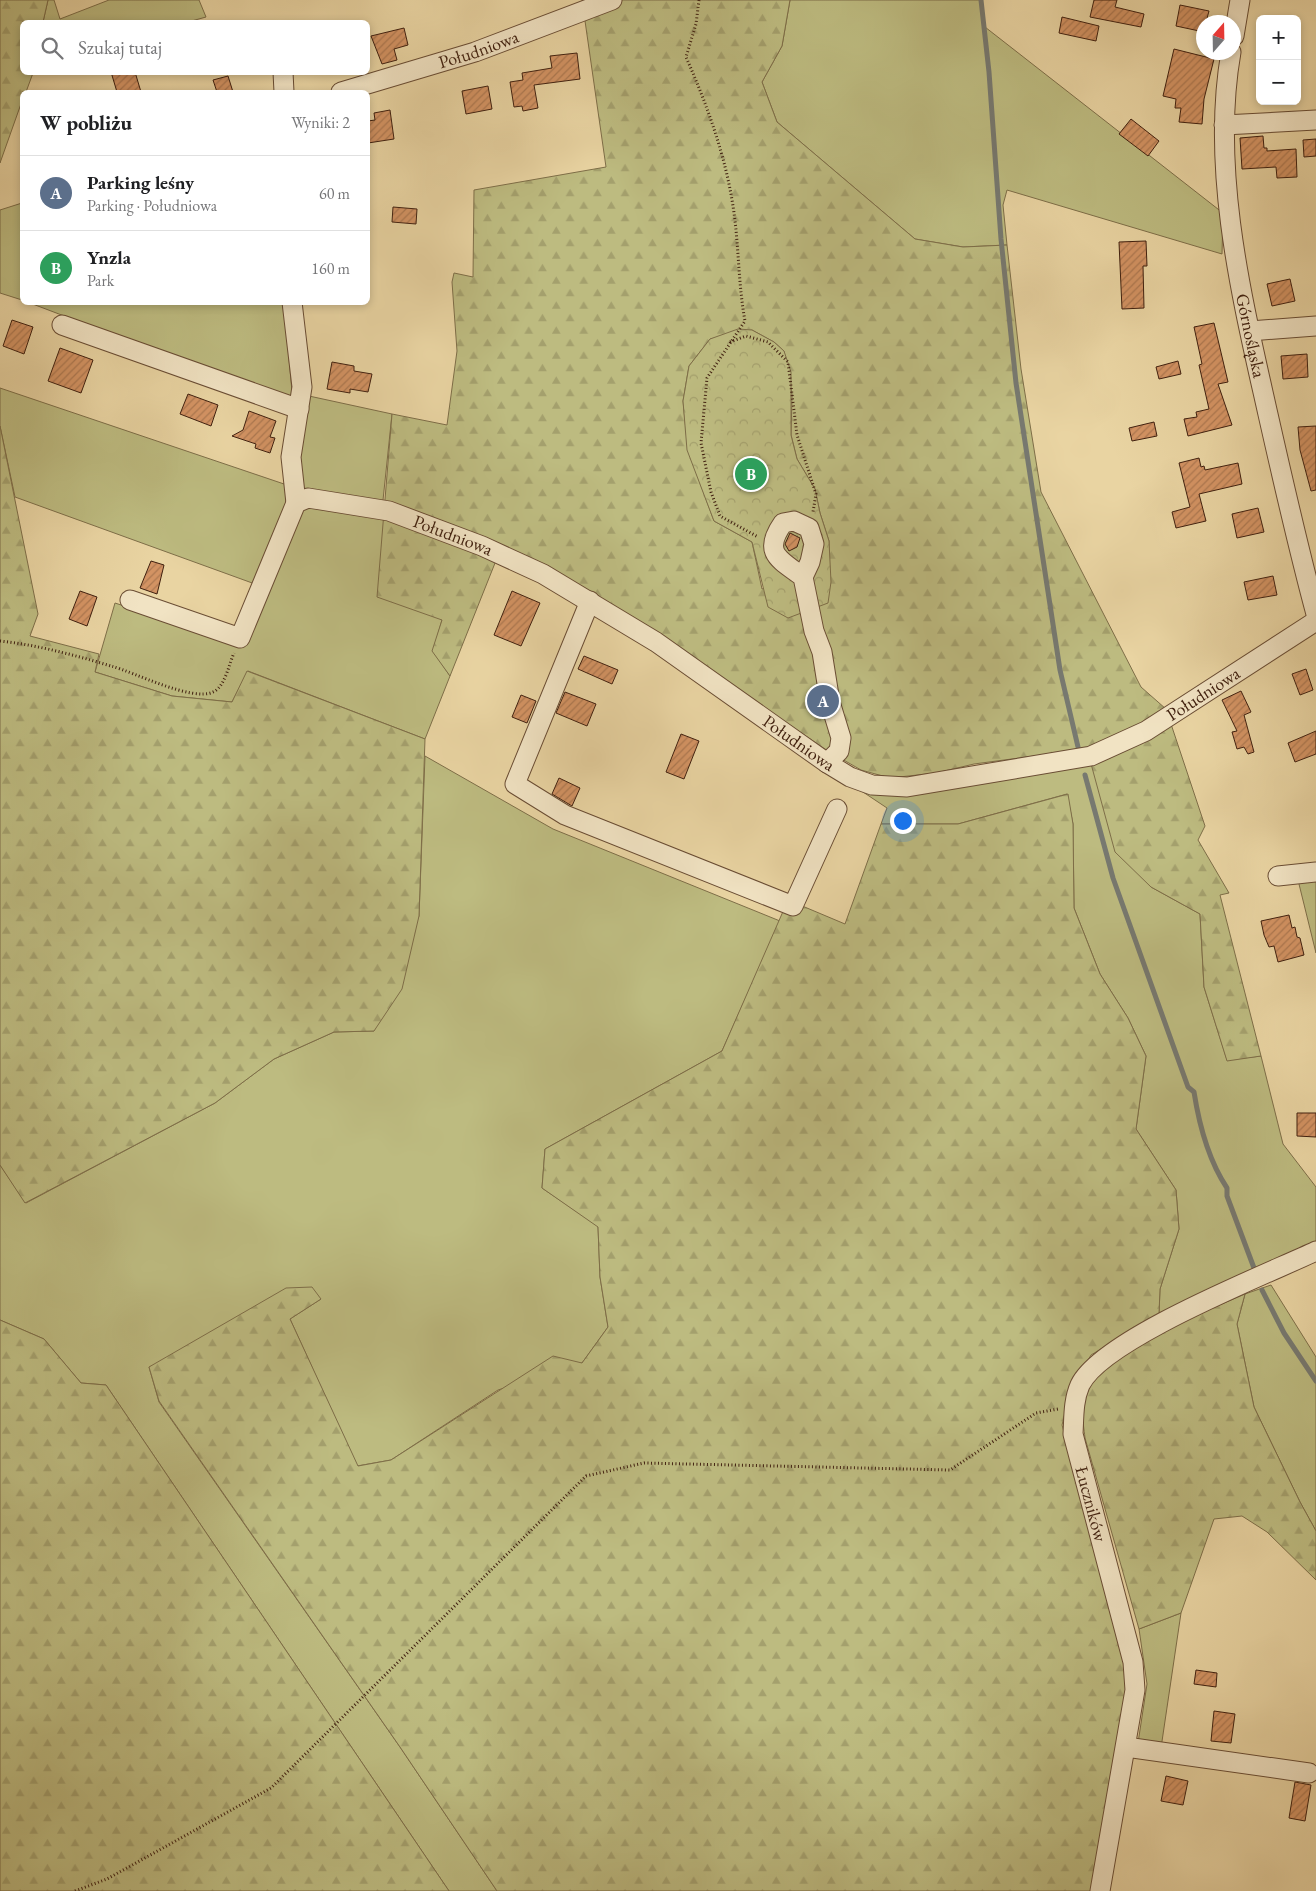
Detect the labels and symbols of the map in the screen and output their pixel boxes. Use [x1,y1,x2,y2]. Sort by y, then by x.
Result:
north arrow [1196,15,1241,60]
street label: Południowa [436,24,522,73]
street label: Górnośląska [1231,292,1272,381]
pin: B [735,455,767,493]
street label: Południowa [410,509,497,561]
street label: Południowa [1162,661,1245,726]
pin: A [807,682,839,720]
street label: Południowa [759,709,840,777]
your location [890,808,916,834]
street label: Łuczników [1070,1464,1113,1545]

